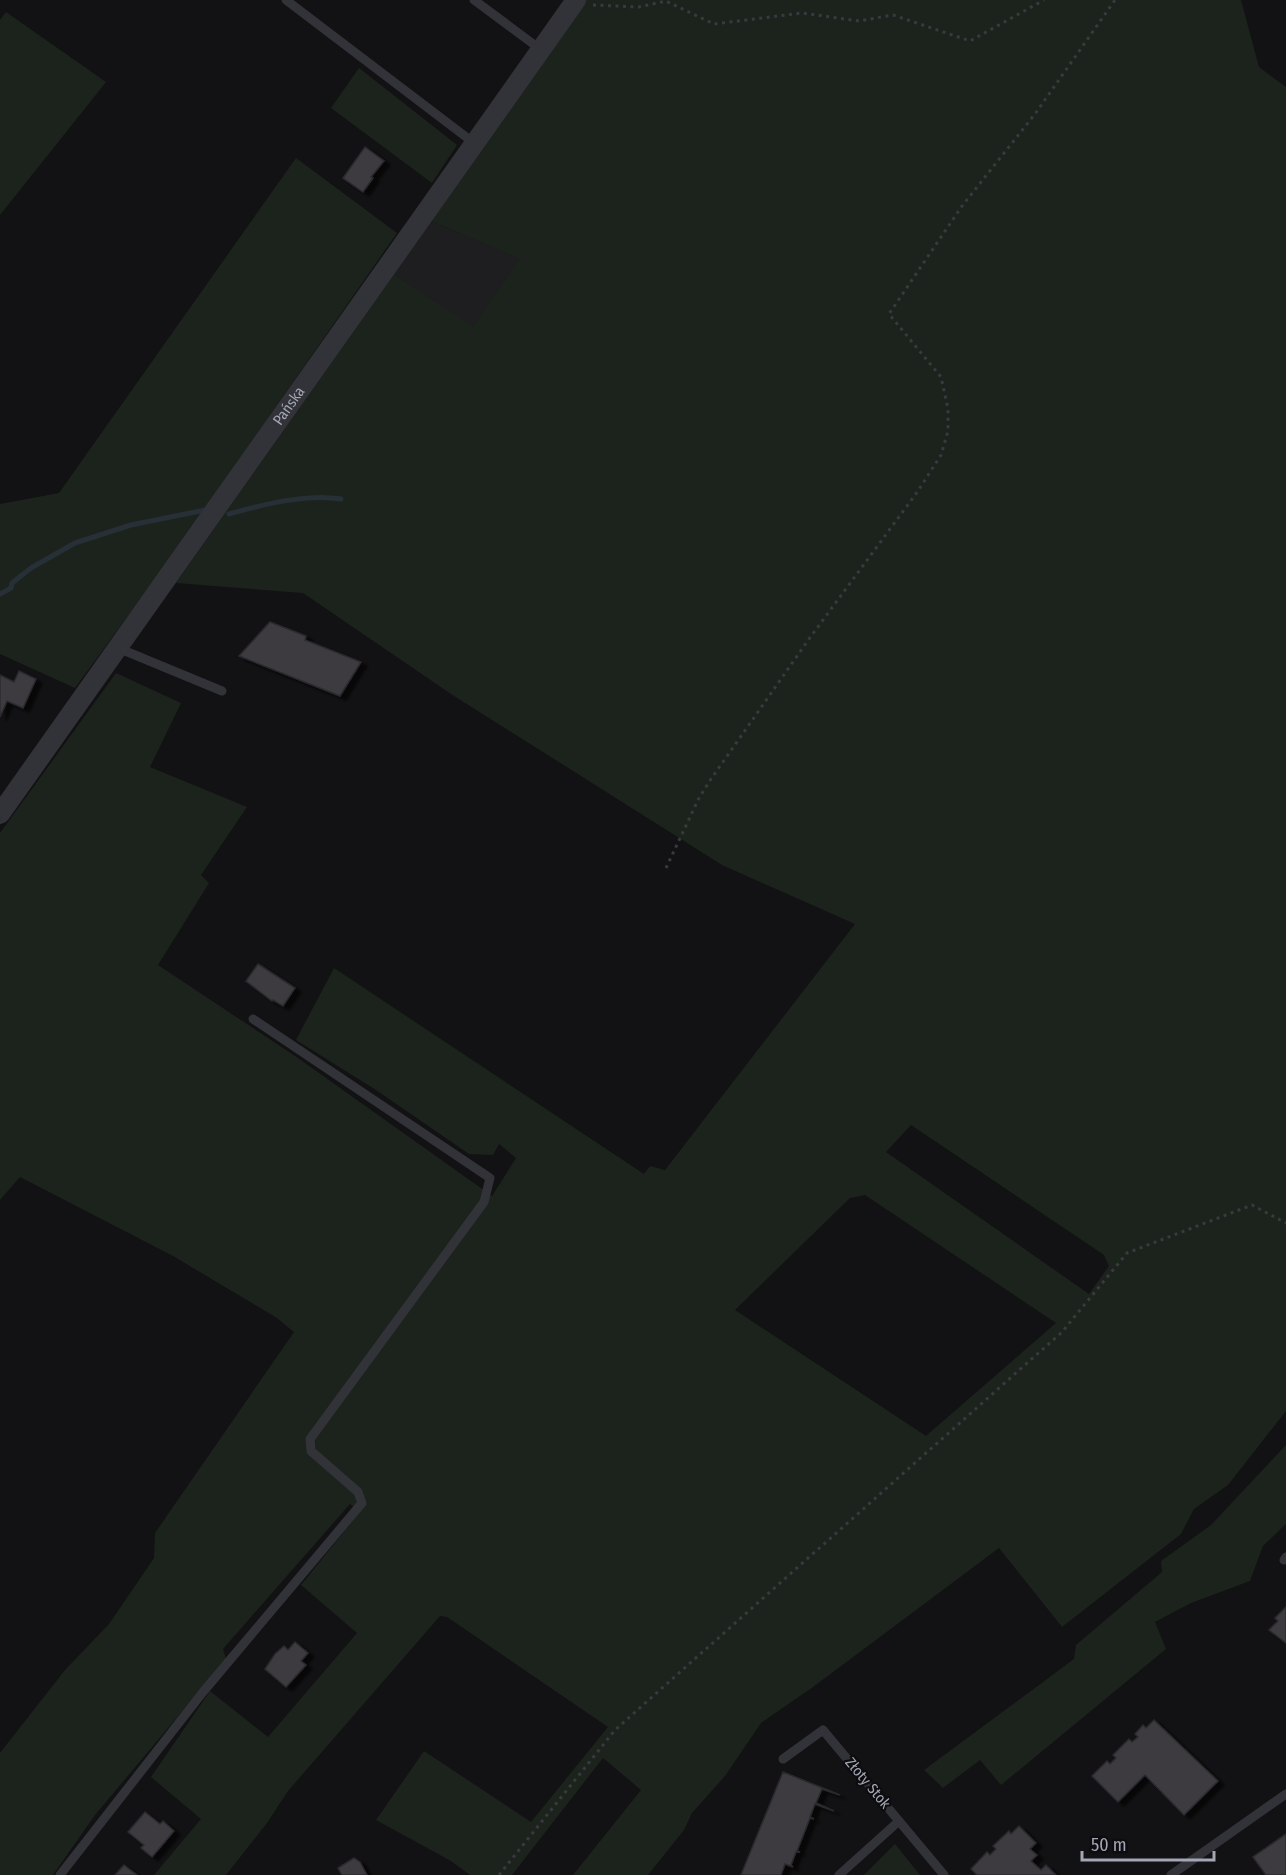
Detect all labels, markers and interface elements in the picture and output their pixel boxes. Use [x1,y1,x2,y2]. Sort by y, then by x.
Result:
street label: Pańska [269,383,309,429]
street label: Złoty Stok [842,1754,894,1812]
scale bar [1082,1824,1214,1862]
text: 50 m [1091,1834,1127,1856]

